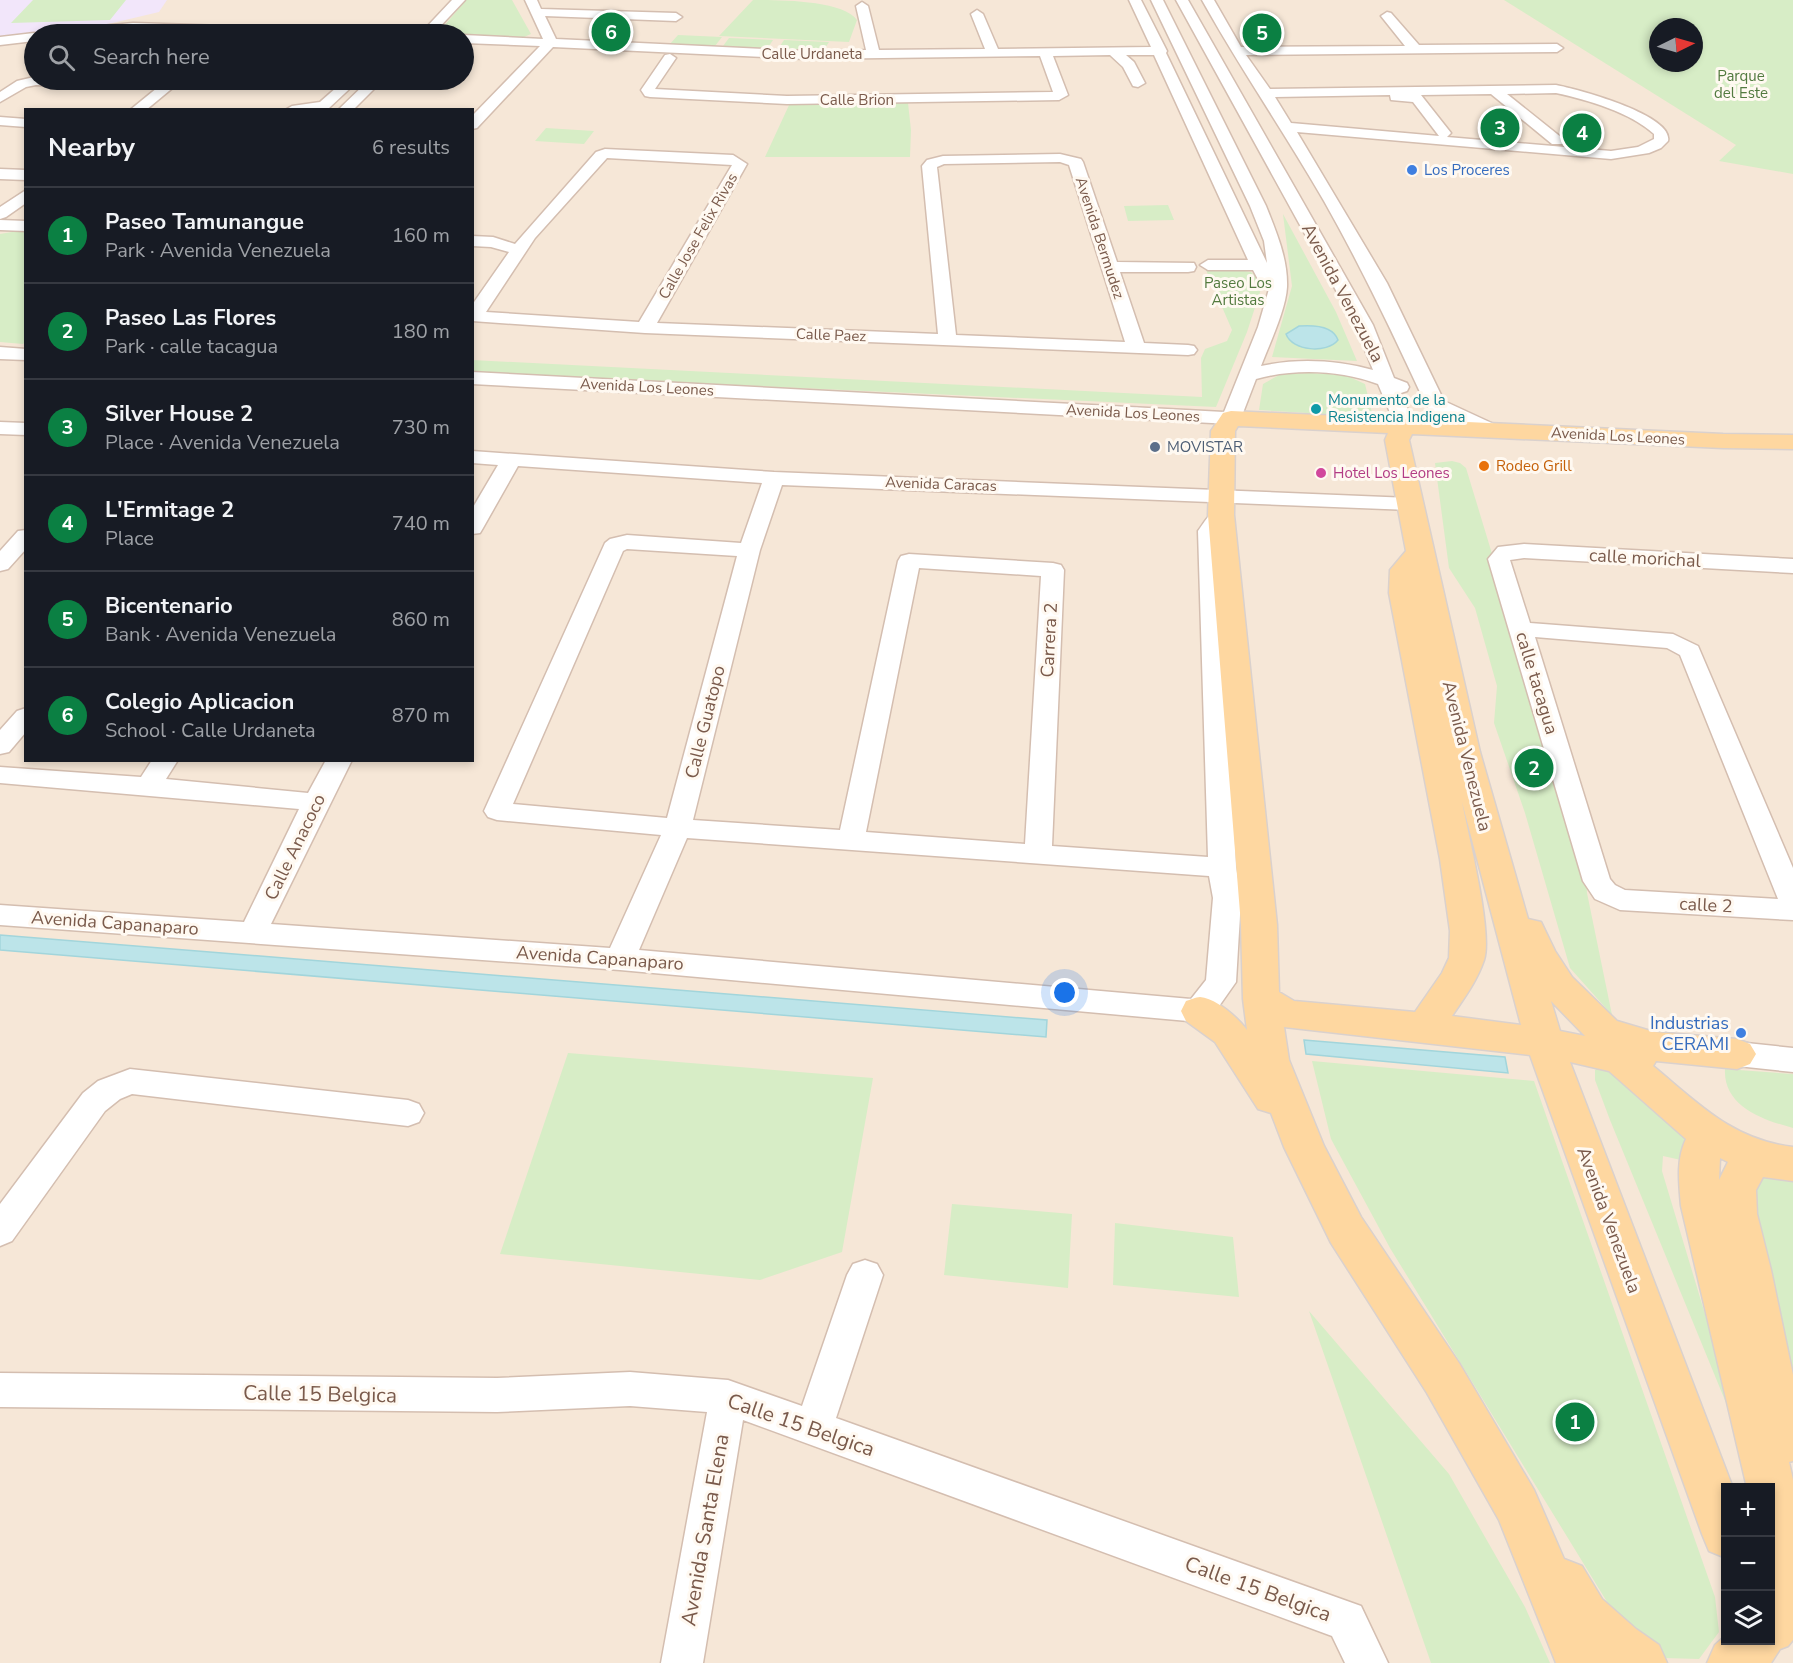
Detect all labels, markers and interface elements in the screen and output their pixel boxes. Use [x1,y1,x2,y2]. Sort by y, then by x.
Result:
pin: 6 [592,9,630,54]
pin: 5 [1242,10,1282,56]
north arrow [1649,18,1703,72]
search box [24,24,474,90]
icon: search [45,41,78,74]
text: Search here [93,42,210,72]
street label: Calle Urdaneta [761,44,863,64]
park label: Parque del Este [1714,66,1768,103]
street label: Calle Brion [820,90,894,110]
pin: 3 [1480,106,1520,150]
pin: 4 [1562,110,1602,156]
text: Nearby [48,130,135,165]
text: 6 results [372,134,450,161]
place label: Los Proceres [1424,160,1510,180]
marker: Los Proceres [1405,163,1419,177]
street label: Calle Jose Felix Rivas [654,169,742,303]
street label: Avenida Bermudez [1071,174,1129,302]
text: Paseo Tamunangue [105,207,304,237]
street label: Avenida Venezuela [1296,219,1390,367]
text: 1 [62,222,74,249]
text: 160 m [392,222,450,249]
text: Park · Avenida Venezuela [105,237,331,264]
park label: Paseo Los Artistas [1204,273,1272,310]
text: Paseo Las Flores [105,303,276,333]
text: 2 [62,318,74,345]
text: 180 m [392,318,450,345]
street label: Calle Paez [795,324,867,346]
text: Park · calle tacagua [105,333,278,360]
street label: Avenida Los Leones [579,373,715,401]
place label: Monumento de la Resistencia Indigena [1328,390,1465,427]
text: Silver House 2 [105,399,253,429]
street label: Avenida Los Leones [1065,399,1201,427]
marker: Monumento de la Resistencia Indigena [1309,402,1323,416]
text: 3 [62,414,74,441]
text: 730 m [392,414,450,441]
street label: Avenida Los Leones [1550,422,1686,450]
text: Place · Avenida Venezuela [105,429,340,456]
place label: MOVISTAR [1167,437,1243,457]
marker: MOVISTAR [1148,440,1162,454]
place label: Rodeo Grill [1496,456,1572,476]
marker: Rodeo Grill [1477,459,1491,473]
place label: Hotel Los Leones [1333,463,1450,483]
marker: Hotel Los Leones [1314,466,1328,480]
street label: Avenida Caracas [885,472,997,496]
text: L'Ermitage 2 [105,495,234,525]
text: 4 [62,510,74,537]
text: 740 m [392,510,450,537]
text: Place [105,525,154,552]
street label: calle morichal [1588,543,1702,573]
text: Bicentenario [105,591,233,621]
street label: Carrera 2 [1035,602,1063,678]
text: 5 [62,606,74,633]
text: 860 m [392,606,450,633]
text: Bank · Avenida Venezuela [105,621,336,648]
street label: calle tacagua [1510,629,1564,737]
street label: Calle Guatopo [679,663,731,781]
street label: Avenida Venezuela [1437,678,1497,834]
text: Colegio Aplicacion [105,687,294,717]
text: 6 [62,702,74,729]
text: 870 m [392,702,450,729]
text: School · Calle Urdaneta [105,717,316,744]
pin: 2 [1514,746,1553,790]
street label: Calle Anacoco [259,790,331,904]
street label: calle 2 [1679,892,1733,918]
street label: Avenida Capanaparo [30,905,200,941]
street label: Avenida Capanaparo [515,940,685,976]
your location [1050,978,1079,1007]
place label: Industrias CERAMI [1650,1011,1729,1056]
marker: Industrias CERAMI [1734,1026,1748,1040]
street label: Avenida Venezuela [1571,1144,1647,1296]
street label: Calle 15 Belgica [243,1379,397,1409]
street label: Calle 15 Belgica [724,1387,878,1463]
pin: 1 [1556,1400,1594,1444]
street label: Avenida Santa Elena [674,1432,736,1628]
map controls [1721,1483,1775,1645]
button: + [1721,1483,1775,1537]
button: − [1721,1537,1775,1591]
street label: Calle 15 Belgica [1181,1550,1335,1628]
button: layers [1721,1591,1775,1645]

